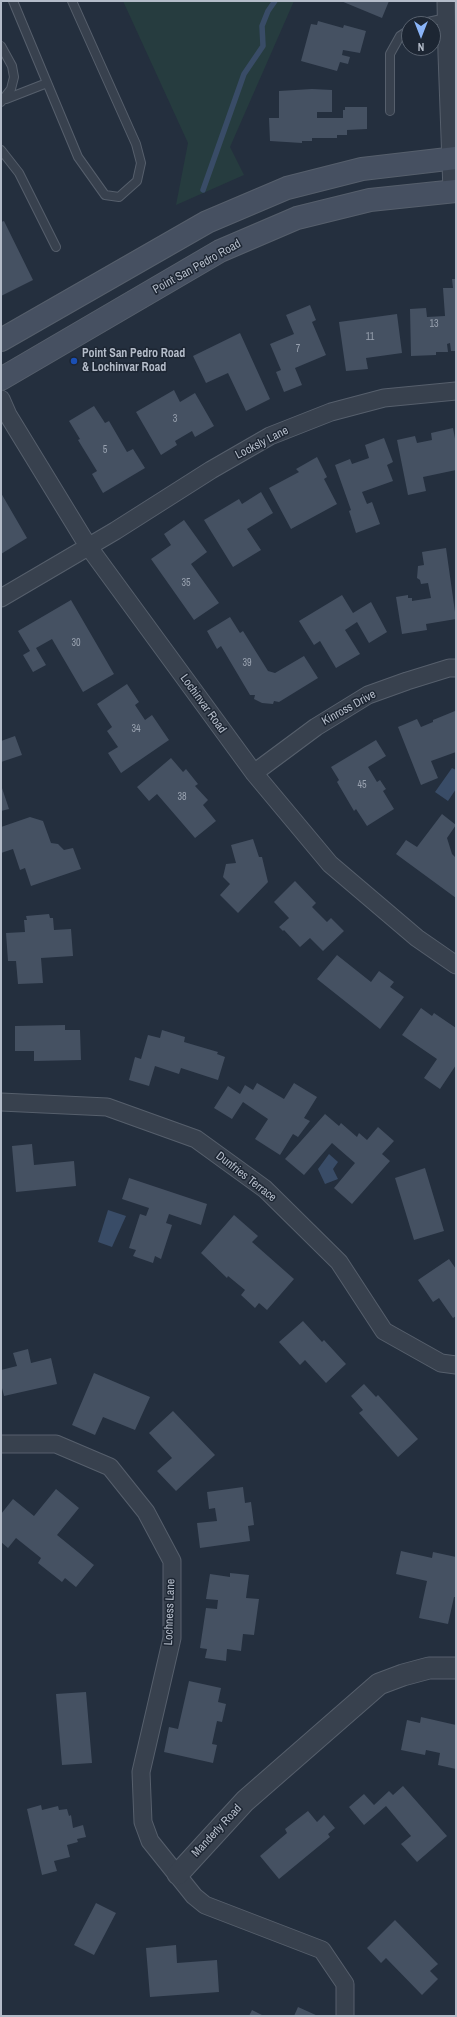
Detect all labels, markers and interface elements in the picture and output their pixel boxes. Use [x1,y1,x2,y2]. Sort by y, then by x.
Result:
north arrow [401,16,441,56]
text: N [418,40,424,54]
street label: Point San Pedro Road [150,237,244,297]
house number: 13 [429,318,439,330]
house number: 11 [366,331,374,343]
house number: 7 [296,343,300,355]
place label: Point San Pedro Road & Lochinvar Road [82,347,185,375]
marker: Point San Pedro Road & Lochinvar Road [69,356,79,366]
house number: 3 [173,413,177,425]
street label: Locksly Lane [233,424,291,462]
house number: 5 [103,444,107,456]
house number: 35 [181,577,191,589]
house number: 30 [71,637,81,649]
house number: 39 [242,657,252,669]
street label: Lochinvar Road [177,672,229,736]
street label: Kinross Drive [319,687,379,729]
house number: 34 [131,723,141,735]
house number: 45 [357,779,367,791]
house number: 38 [177,791,187,803]
street label: Dunfries Terrace [213,1149,279,1205]
street label: Lochness Lane [162,1578,178,1646]
street label: Manderly Road [189,1802,245,1860]

